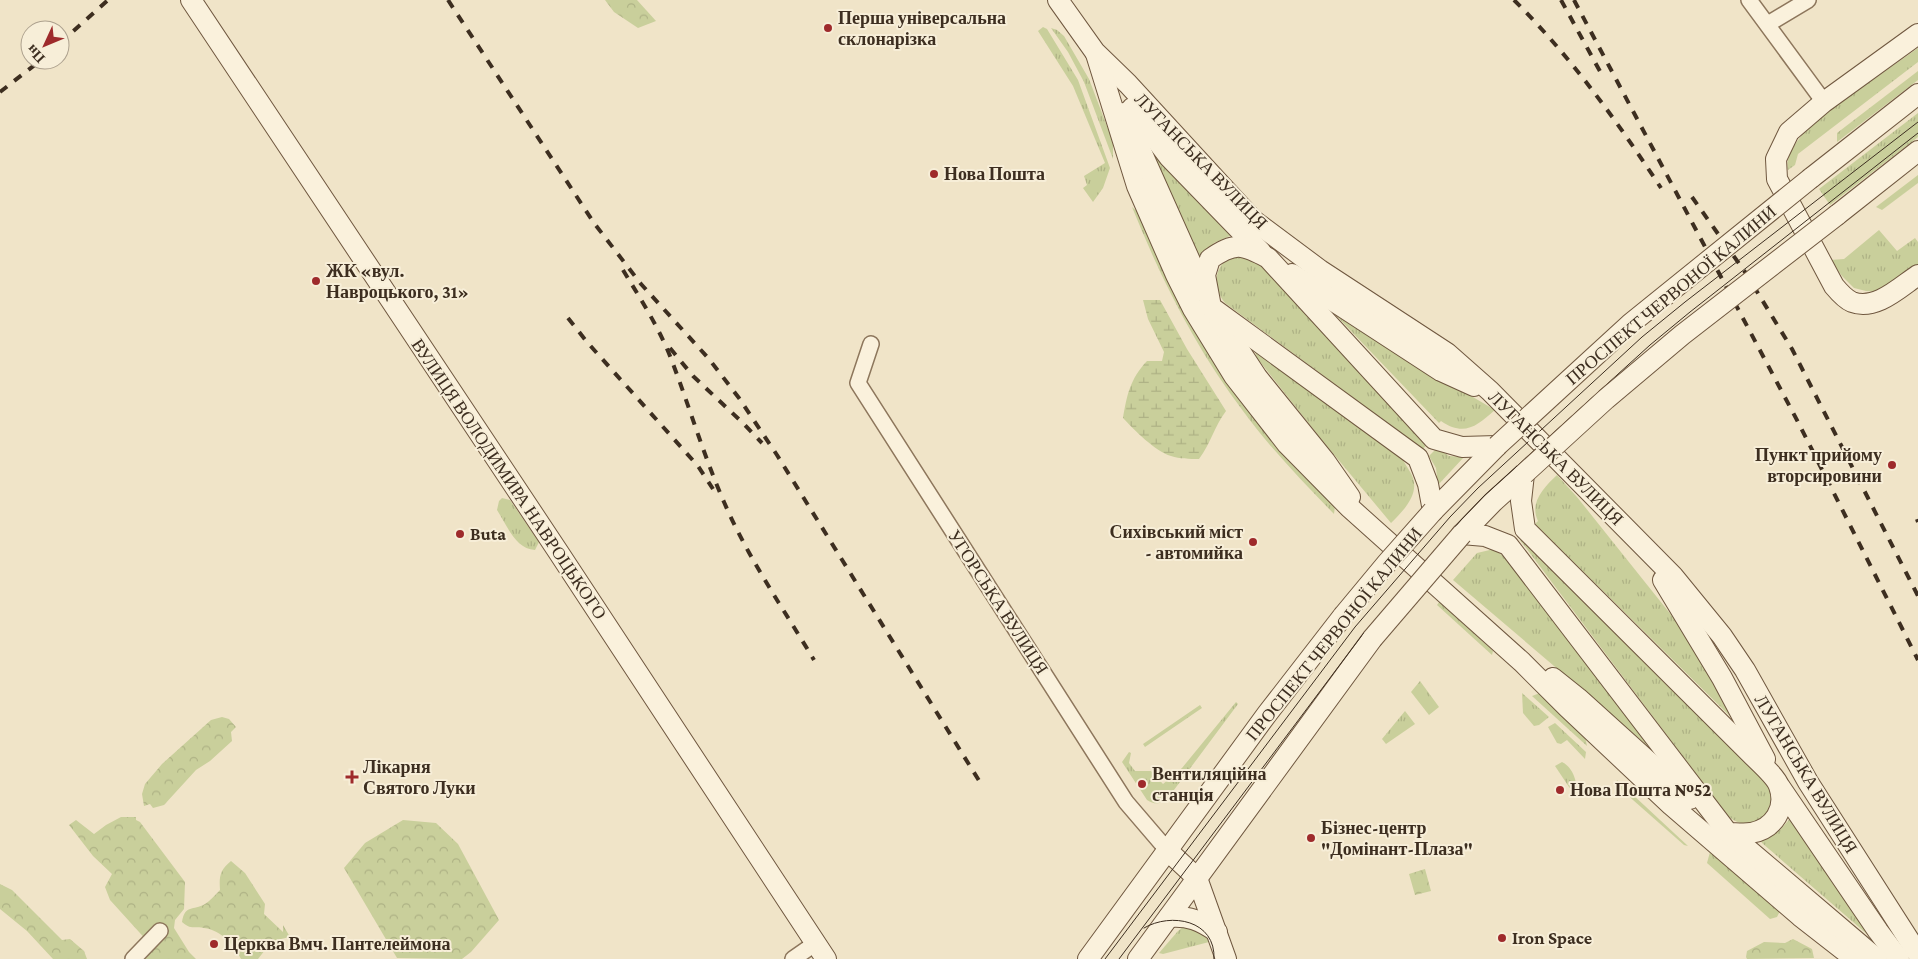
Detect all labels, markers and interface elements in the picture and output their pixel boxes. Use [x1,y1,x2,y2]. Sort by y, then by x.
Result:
place label: Перша універсальна склонарізка [838,8,1006,49]
north arrow [20,20,70,70]
marker: Перша універсальна склонарізка [822,22,834,34]
text: Пн [23,42,48,66]
street label: ЛУГАНСЬКА ВУЛИЦЯ [1131,89,1271,233]
place label: Нова Пошта [944,164,1045,184]
marker: Нова Пошта [928,168,940,180]
street label: ПРОСПЕКТ ЧЕРВОНОЇ КАЛИНИ [1562,201,1780,389]
place label: ЖК «вул. Навроцького, 31» [326,261,469,302]
marker: ЖК «вул. Навроцького, 31» [310,275,322,287]
street label: ВУЛИЦЯ ВОЛОДИМИРА НАВРОЦЬКОГО [407,335,611,623]
street label: ЛУГАНСЬКА ВУЛИЦЯ [1485,387,1627,529]
place label: Пункт прийому вторсировини [1755,445,1882,486]
marker: Пункт прийому вторсировини [1886,459,1898,471]
place label: Сихівський міст - автомийка [1110,522,1243,563]
place label: Buta [470,524,506,544]
street label: ПРОСПЕКТ ЧЕРВОНОЇ КАЛИНИ [1242,524,1426,744]
street label: УГОРСЬКА ВУЛИЦЯ [944,526,1052,678]
marker: Buta [454,528,466,540]
marker: Сихівський міст - автомийка [1247,536,1259,548]
street label: ЛУГАНСЬКА ВУЛИЦЯ [1751,691,1861,857]
place label: Лікарня Святого Луки [363,757,476,798]
place label: Вентиляційна станція [1152,764,1267,805]
marker: Лікарня Святого Луки [345,770,359,784]
marker: Вентиляційна станція [1136,778,1148,790]
place label: Нова Пошта №52 [1570,780,1711,800]
marker: Нова Пошта №52 [1554,784,1566,796]
place label: Бізнес-центр "Домінант-Плаза" [1321,818,1473,859]
marker: Бізнес-центр "Домінант-Плаза" [1305,832,1317,844]
place label: Iron Space [1512,928,1592,948]
marker: Iron Space [1496,932,1508,944]
place label: Церква Вмч. Пантелеймона [224,934,451,954]
marker: Церква Вмч. Пантелеймона [208,938,220,950]

